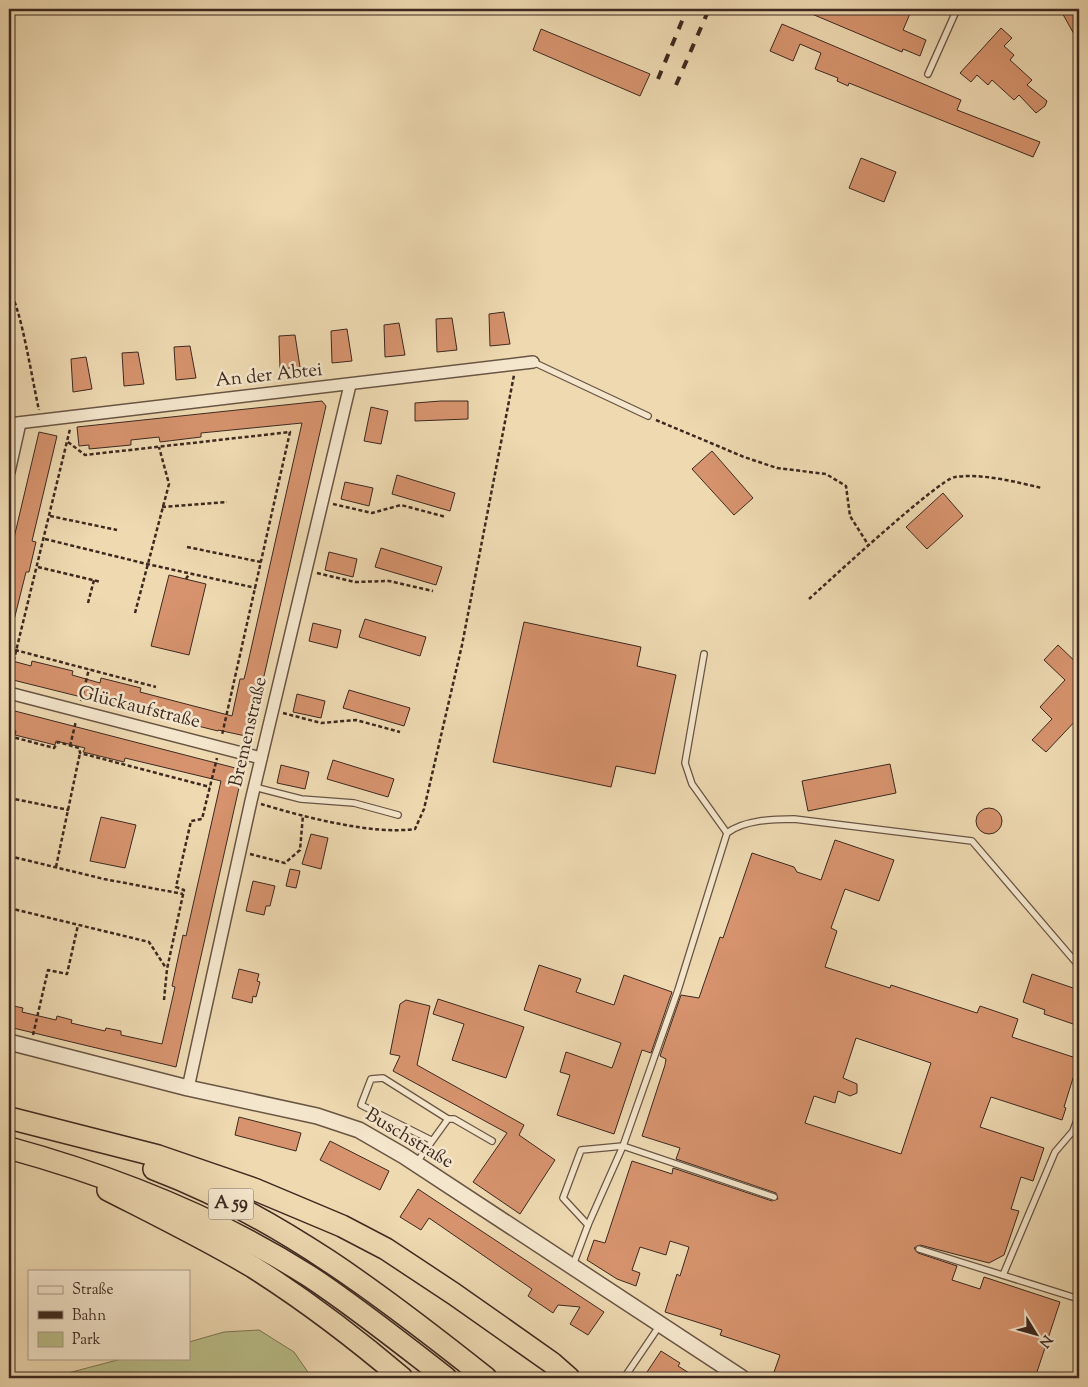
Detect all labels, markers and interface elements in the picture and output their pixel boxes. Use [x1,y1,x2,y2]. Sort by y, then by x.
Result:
street label: An der Abtei [214,357,324,395]
street label: Bremenstraße [223,674,275,790]
street label: Glückaufstraße [75,680,203,736]
street label: Buschstraße [360,1102,458,1176]
road number: A 59 [208,1188,254,1220]
legend [28,1270,190,1360]
text: Straße [72,1280,114,1301]
text: Bahn [72,1306,106,1327]
north arrow [1010,1310,1060,1360]
text: Park [72,1330,101,1351]
text: N [1033,1330,1056,1351]

